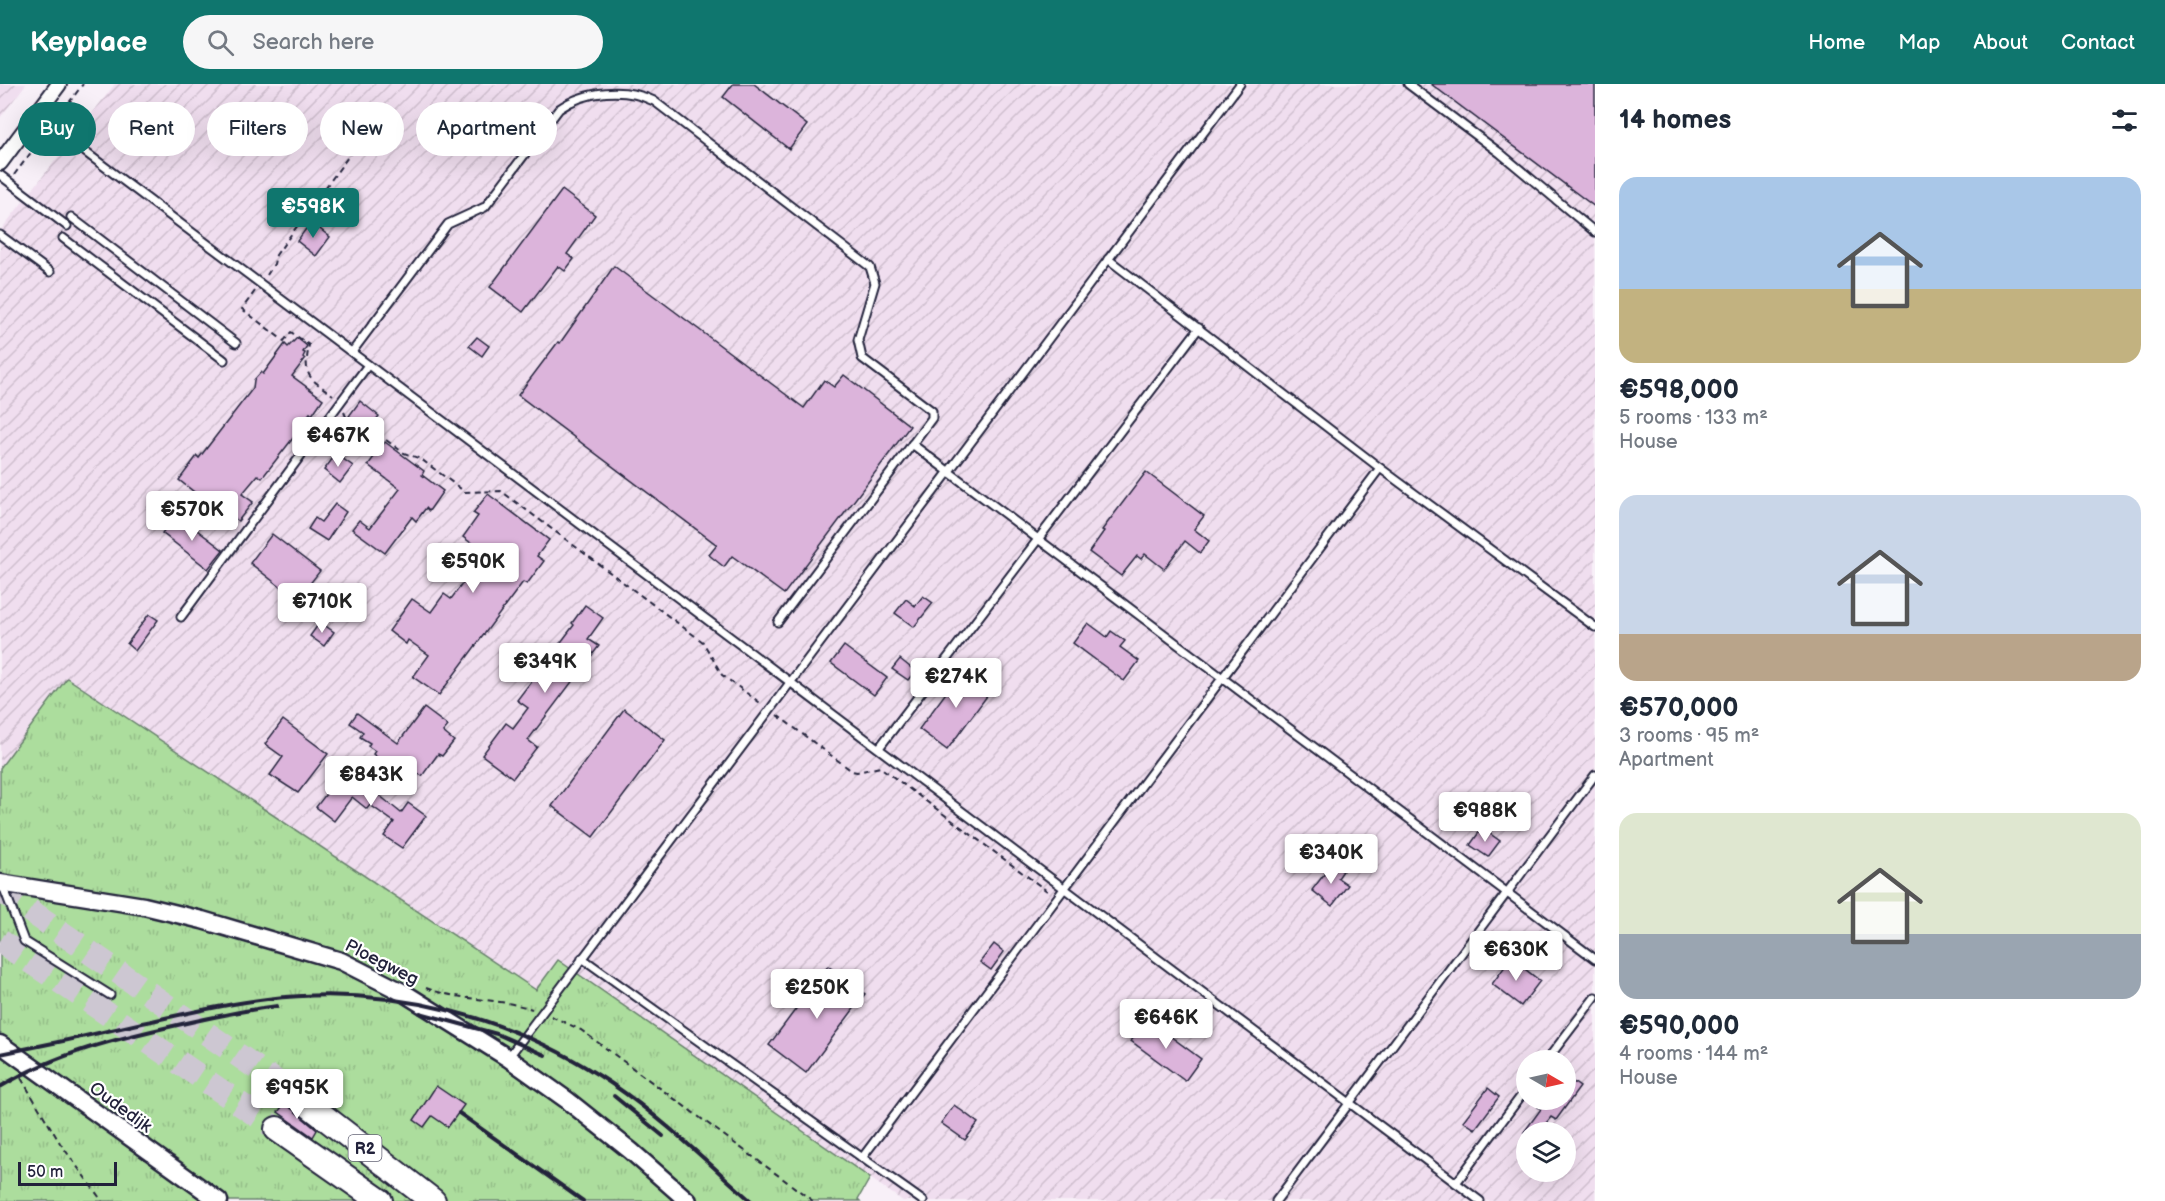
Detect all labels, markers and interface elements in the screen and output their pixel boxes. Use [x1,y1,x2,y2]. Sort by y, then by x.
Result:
search box [183,15,603,69]
text: Keyplace [30,26,147,59]
icon: search [204,26,237,59]
text: Search here [252,29,374,56]
text: Home [1808,30,1865,55]
text: Map [1898,30,1940,55]
text: About [1973,30,2028,55]
text: Contact [2061,30,2135,55]
chip: Buy [18,102,96,156]
chip: Rent [108,102,195,156]
chip: Filters [207,102,308,156]
chip: New [320,102,404,156]
chip: Apartment [416,102,557,156]
icon: filters [2108,104,2141,137]
text: 14 homes [1619,105,1731,136]
pin: €598K [271,188,355,239]
text: €598K [281,195,345,219]
icon: home [1826,216,1934,324]
text: €598,000 [1619,375,1739,406]
text: 5 rooms · 133 m² [1619,406,1768,430]
pin: €467K [296,417,380,468]
text: €467K [306,424,370,448]
text: House [1619,430,1678,454]
pin: €570K [150,491,234,542]
text: €570K [160,498,224,522]
icon: home [1826,534,1934,642]
pin: €590K [431,543,515,594]
text: €590K [441,550,505,574]
pin: €710K [280,583,364,634]
text: €710K [292,590,352,614]
pin: €349K [503,643,587,694]
text: €349K [513,650,577,674]
pin: €274K [914,658,998,709]
text: €274K [925,665,987,689]
text: €570,000 [1619,693,1739,724]
text: 3 rooms · 95 m² [1619,724,1759,748]
text: Apartment [1619,748,1714,772]
pin: €843K [329,756,413,807]
text: €843K [339,763,403,787]
pin: €988K [1443,792,1527,843]
text: €988K [1453,799,1517,823]
pin: €340K [1289,834,1373,885]
text: €340K [1299,841,1363,865]
icon: home [1826,852,1934,960]
pin: €630K [1474,931,1558,982]
street label: Ploegweg [342,935,422,990]
text: €630K [1484,938,1548,962]
pin: €250K [775,969,859,1020]
text: €250K [785,976,849,1000]
pin: €646K [1124,999,1208,1050]
text: €646K [1134,1006,1198,1030]
text: €590,000 [1619,1011,1739,1042]
text: 4 rooms · 144 m² [1619,1042,1768,1066]
north arrow [1516,1050,1576,1110]
map controls [1516,1050,1576,1182]
text: House [1619,1066,1678,1090]
pin: €995K [255,1069,339,1120]
text: €995K [265,1076,329,1100]
street label: Oudedijk [85,1078,156,1137]
button: layers [1516,1122,1576,1182]
road number: R2 [348,1135,382,1161]
scale bar [18,1159,117,1186]
text: 50 m [27,1163,63,1182]

